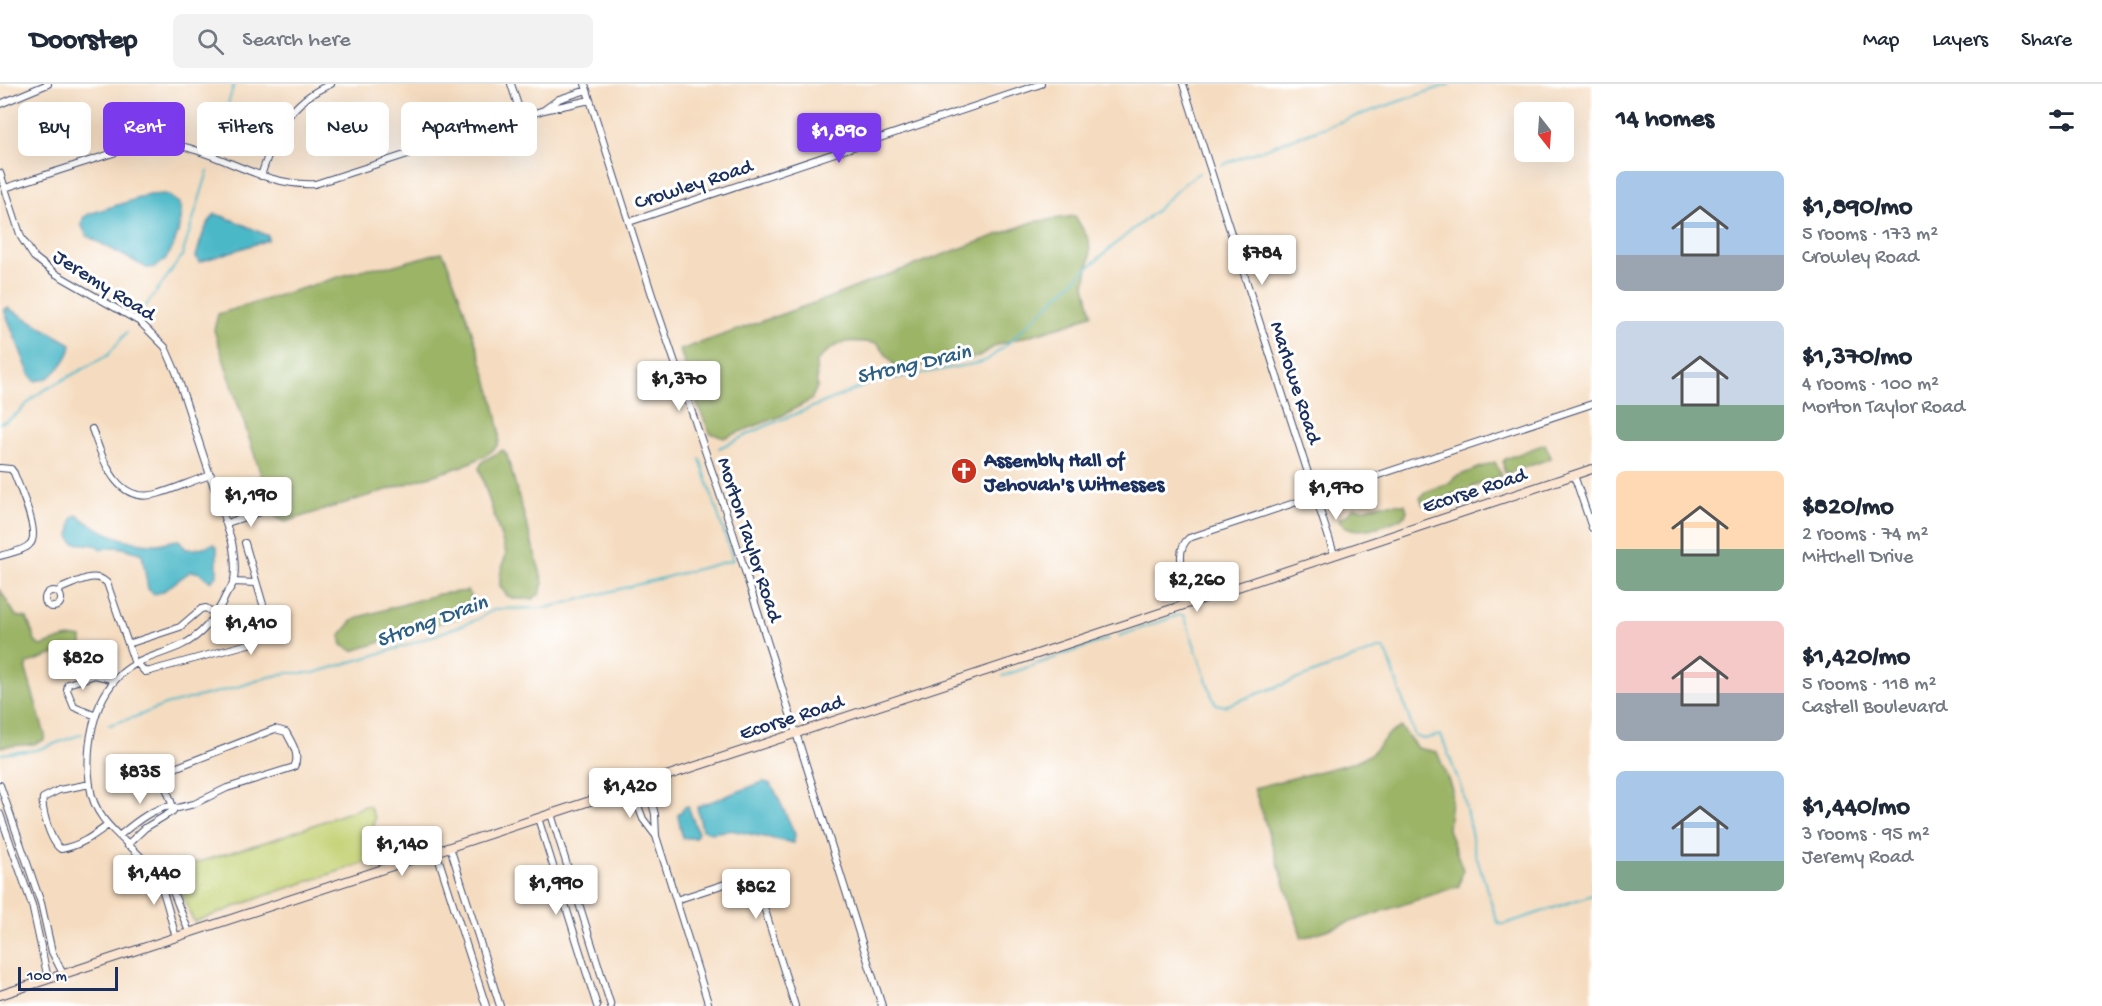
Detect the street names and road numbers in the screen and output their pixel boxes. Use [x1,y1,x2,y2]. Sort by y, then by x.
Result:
street label: Crowley Road [632,155,758,217]
street label: Jeremy Road [47,246,161,329]
street label: Marlowe Road [1262,319,1326,449]
street label: Morton Taylor Road [709,455,787,627]
street label: Ecorse Road [1420,463,1532,521]
street label: Ecorse Road [737,690,849,748]

